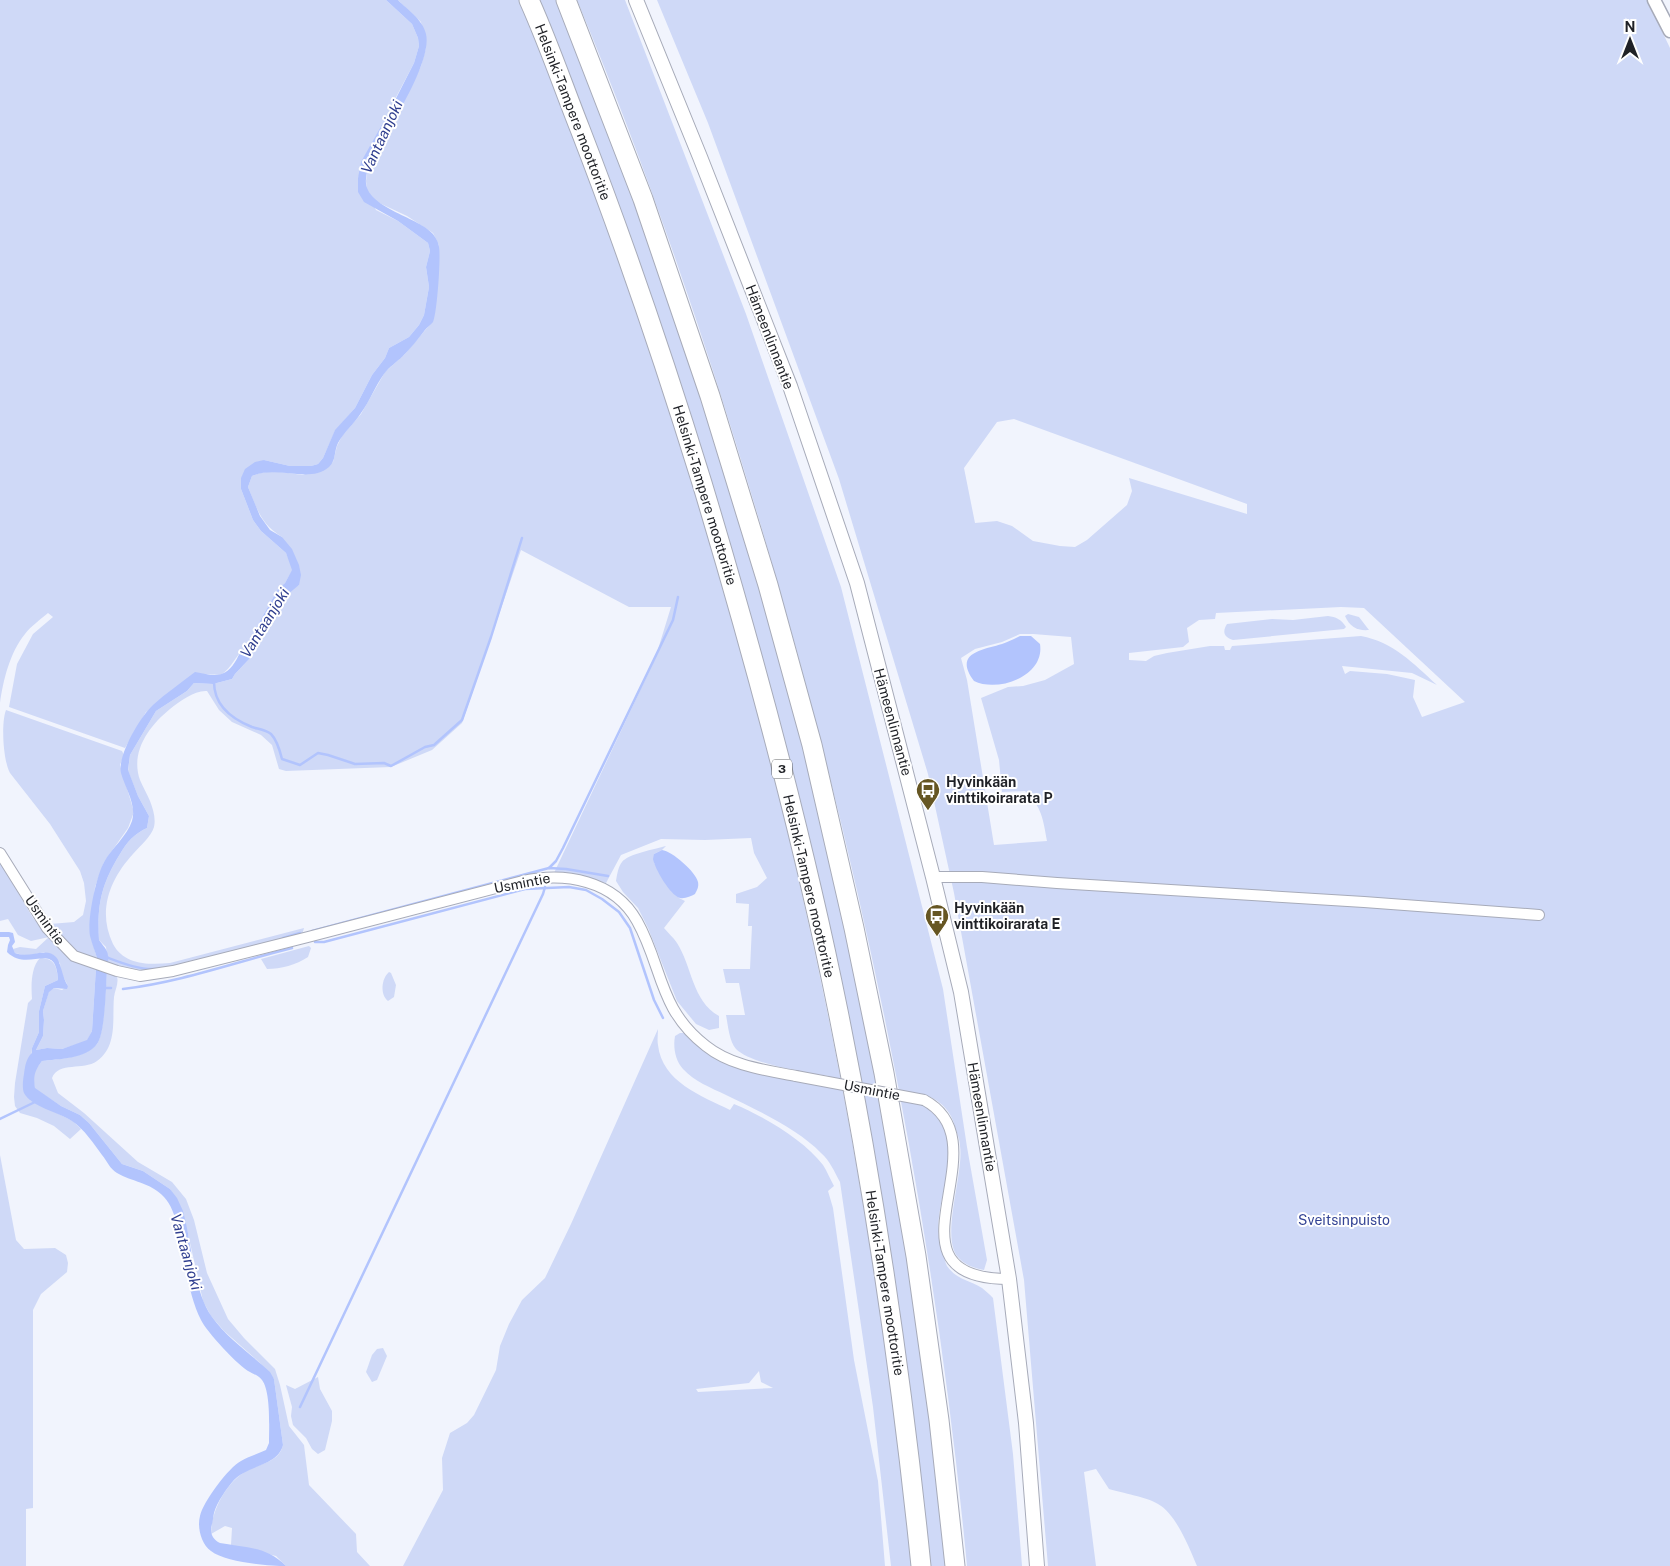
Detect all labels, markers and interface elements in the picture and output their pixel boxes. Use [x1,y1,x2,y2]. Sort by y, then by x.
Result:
north arrow [1605,15,1655,65]
text: N [1625,19,1635,35]
street label: Helsinki-Tampere moottoritie [532,22,614,203]
water label: Vantaanjoki [357,97,406,176]
street label: Hämeenlinnantie [743,282,797,392]
street label: Helsinki-Tampere moottoritie [670,403,740,587]
water label: Vantaanjoki [237,585,293,661]
street label: Hämeenlinnantie [871,666,915,778]
road number: 3 [772,760,792,779]
place label: Hyvinkään vinttikoirarata P [946,774,1053,806]
bus stop icon: Hyvinkään vinttikoirarata P [915,777,941,811]
street label: Helsinki-Tampere moottoritie [780,793,838,979]
street label: Usmintie [492,870,552,896]
street label: Usmintie [22,892,68,948]
place label: Hyvinkään vinttikoirarata E [954,900,1060,932]
bus stop icon: Hyvinkään vinttikoirarata E [924,903,950,937]
street label: Hämeenlinnantie [965,1061,999,1173]
street label: Usmintie [842,1077,902,1103]
street label: Helsinki-Tampere moottoritie [862,1189,908,1377]
water label: Vantaanjoki [167,1212,206,1292]
park label: Sveitsinpuisto [1298,1212,1390,1228]

